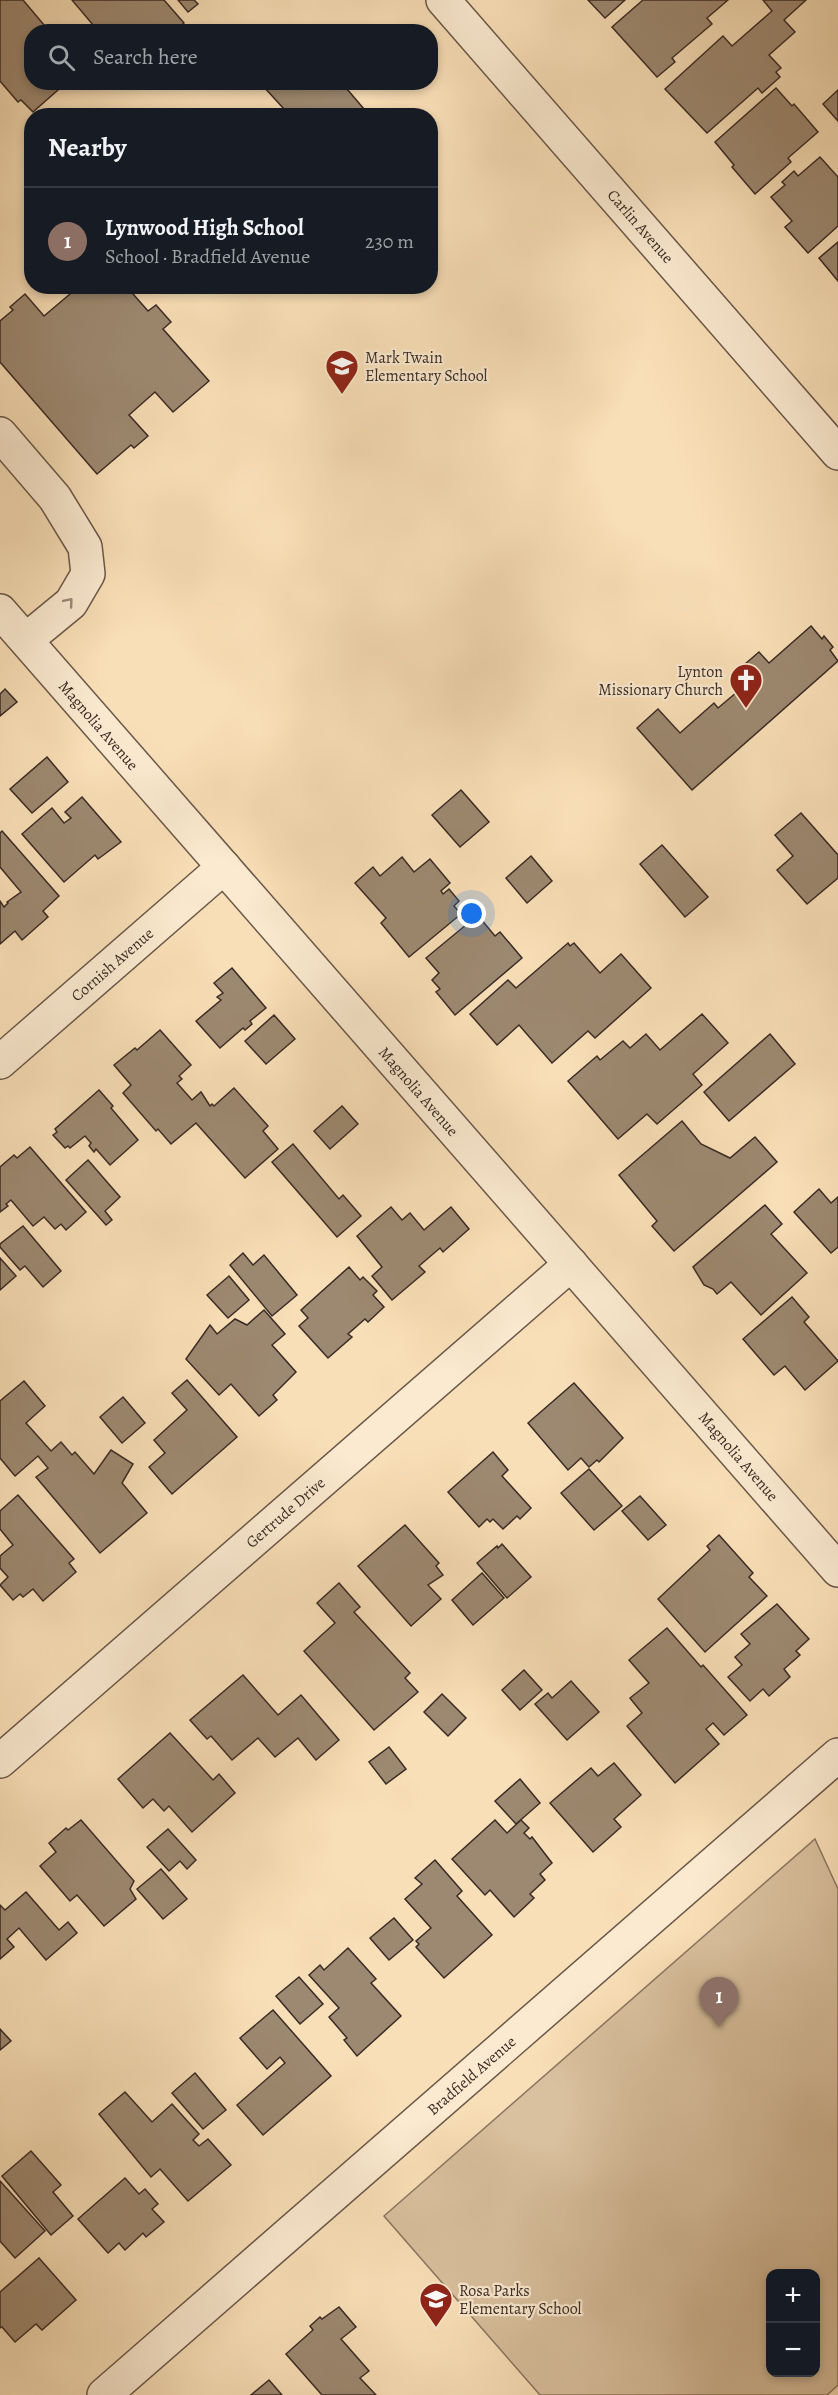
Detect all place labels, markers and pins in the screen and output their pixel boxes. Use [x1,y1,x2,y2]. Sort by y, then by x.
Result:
place label: Mark Twain Elementary School [365,347,488,387]
school or university icon: Mark Twain Elementary School [324,348,360,395]
place label: Lynton Missionary Church [598,661,723,701]
church icon: Lynton Missionary Church [728,662,764,709]
pin: 1 [700,1978,738,2027]
place label: Rosa Parks Elementary School [459,2280,582,2320]
school or university icon: Rosa Parks Elementary School [418,2281,454,2328]

